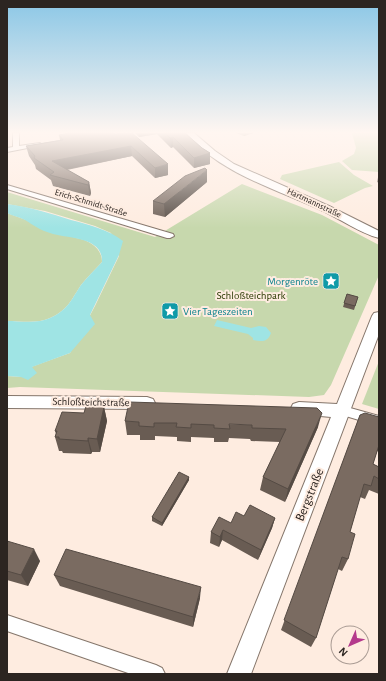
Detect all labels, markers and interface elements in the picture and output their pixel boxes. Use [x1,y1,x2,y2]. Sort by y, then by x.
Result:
street label: Hartmannstraße [286,187,342,219]
street label: Erich-Schmidt-Straße [54,188,128,218]
place icon: Morgenröte [321,271,341,291]
place label: Morgenröte [267,276,318,287]
park label: Schloßteichpark [216,290,286,301]
place icon: Vier Tageszeiten [160,301,180,321]
place label: Vier Tageszeiten [183,306,253,317]
street label: Schloßteichstraße [52,396,130,408]
street label: Bergstraße [294,467,326,523]
north arrow [330,625,370,665]
text: N [337,645,350,658]

